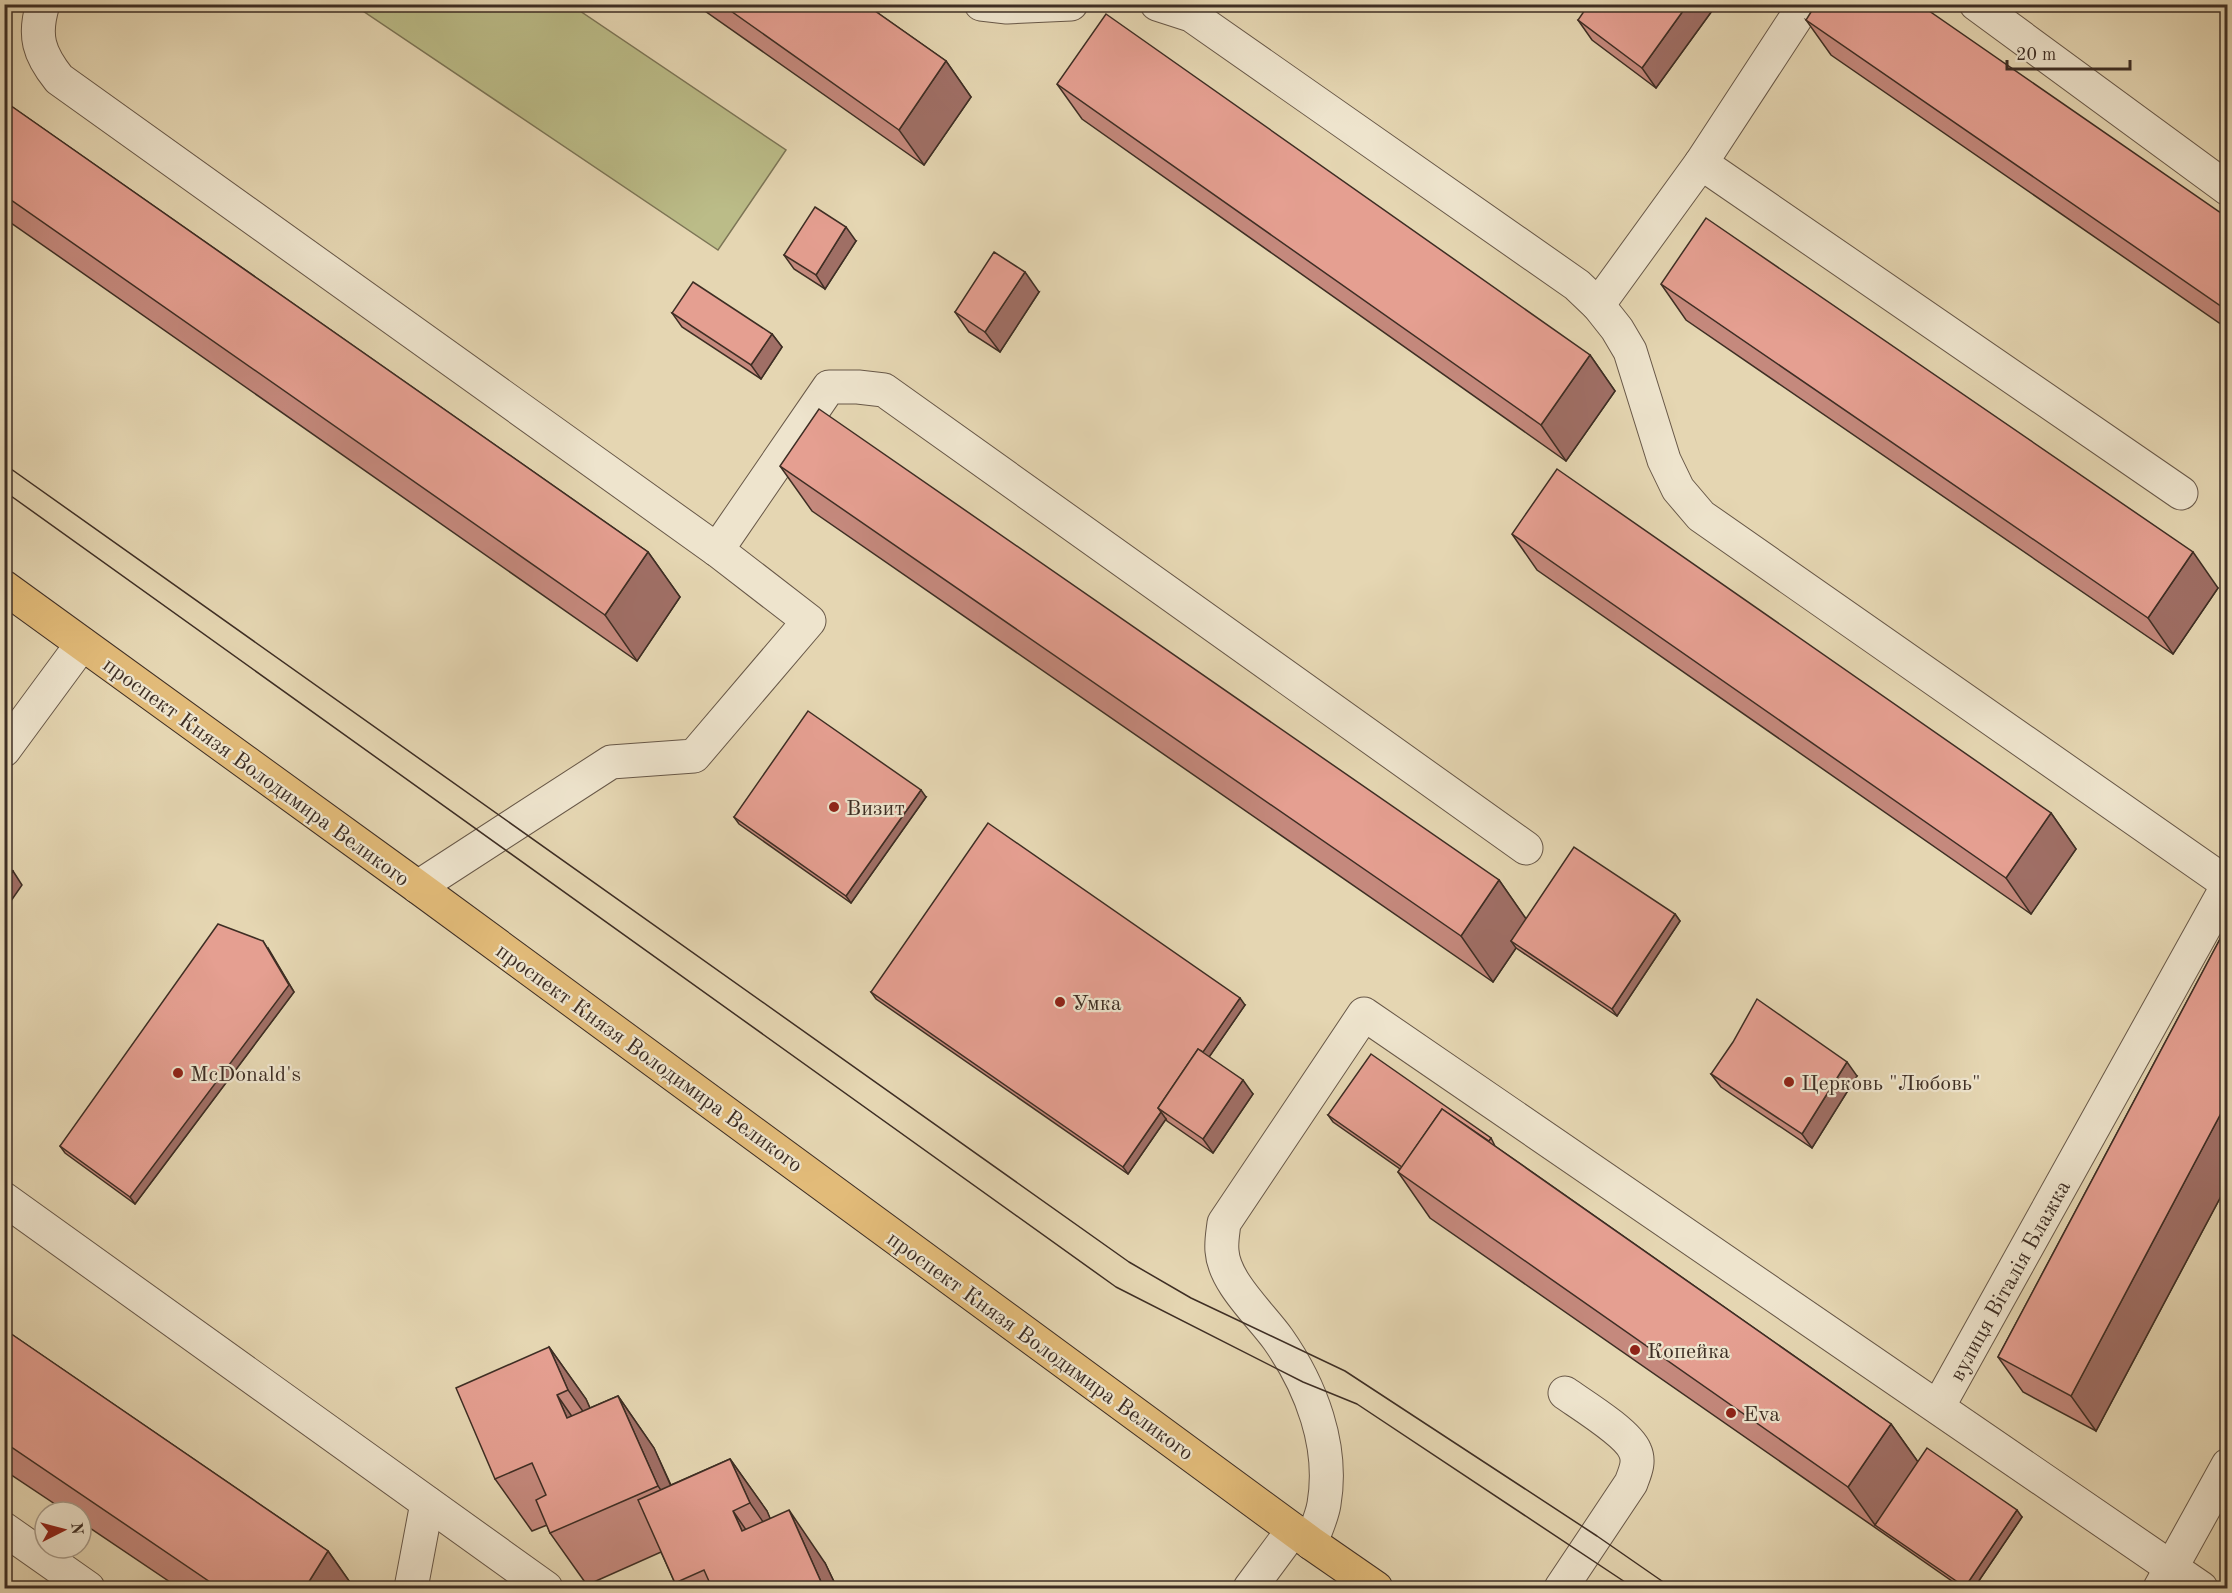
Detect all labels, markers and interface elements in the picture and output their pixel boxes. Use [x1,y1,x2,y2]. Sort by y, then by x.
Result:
scale bar [2007,33,2130,71]
text: 20 m [2016,46,2056,64]
street label: проспект Князя Володимира Великого [98,654,413,891]
place label: Визит [846,798,905,820]
marker: Визит [827,800,841,814]
street label: проспект Князя Володимира Великого [491,940,806,1177]
place label: Умка [1072,993,1122,1015]
marker: Умка [1053,995,1067,1009]
place label: McDonald's [190,1064,301,1086]
marker: McDonald's [171,1066,185,1080]
place label: Церковь "Любовь" [1801,1073,1981,1095]
marker: Церковь "Любовь" [1782,1075,1796,1089]
street label: вулиця Віталія Блажка [1946,1177,2075,1385]
street label: проспект Князя Володимира Великого [882,1228,1197,1465]
place label: Копейка [1647,1341,1730,1363]
marker: Копейка [1628,1343,1642,1357]
place label: Eva [1743,1404,1780,1426]
marker: Eva [1724,1406,1738,1420]
north arrow [33,1500,93,1560]
text: N [67,1522,85,1536]

